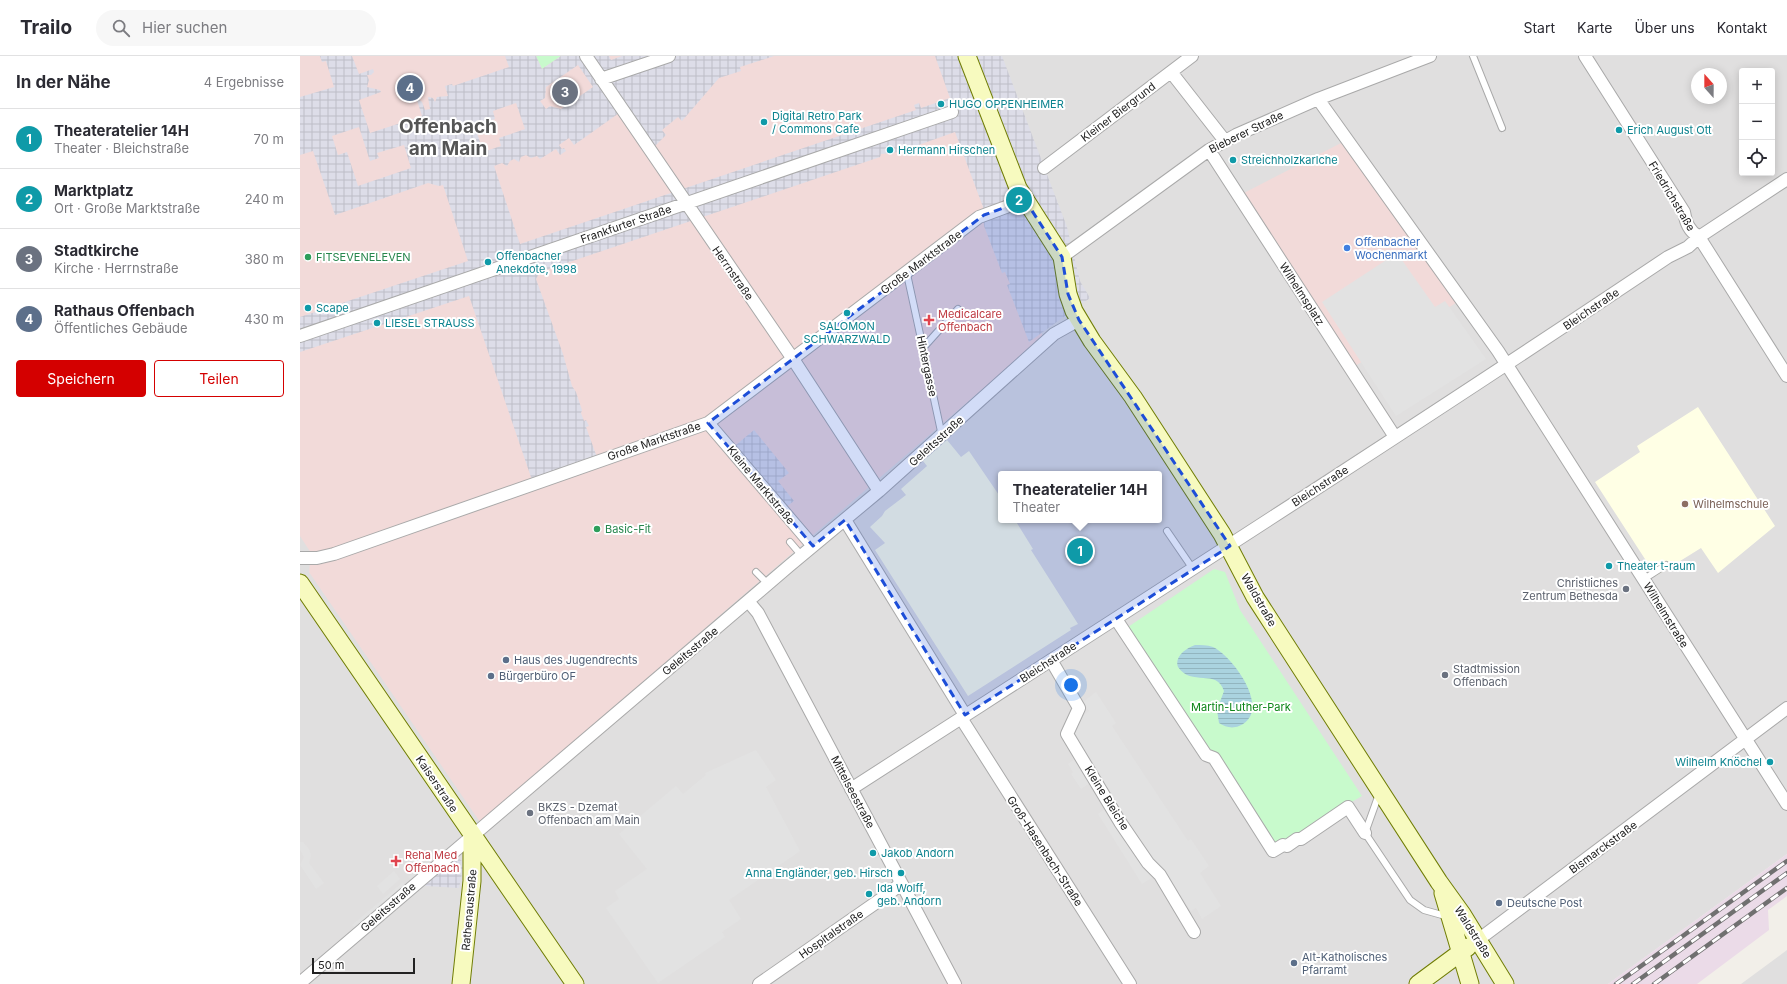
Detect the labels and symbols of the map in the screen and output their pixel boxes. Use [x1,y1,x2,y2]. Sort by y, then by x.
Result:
north arrow [1691,68,1727,104]
pin: 4 [397,73,423,103]
pin: 3 [552,77,578,107]
street label: Kleiner Biergrund [1078,79,1158,145]
place label: HUGO OPPENHEIMER [949,97,1064,111]
marker: HUGO OPPENHEIMER [936,99,946,109]
street label: Bieberer Straße [1206,108,1286,156]
place label: Digital Retro Park / Commons Cafe [772,109,862,136]
district label: Offenbach am Main [399,115,497,160]
marker: Digital Retro Park / Commons Cafe [759,117,769,127]
place label: Erich August Ott [1627,123,1712,137]
marker: Erich August Ott [1614,125,1624,135]
place label: Hermann Hirschen [898,143,995,157]
marker: Hermann Hirschen [885,145,895,155]
place label: Streichholzkarlche [1241,153,1338,167]
marker: Streichholzkarlche [1228,155,1238,165]
street label: Friedrichstraße [1646,159,1698,233]
pin: 2 [1006,185,1032,215]
street label: Frankfurter Straße [579,202,673,246]
street label: Große Marktstraße [878,227,964,297]
place label: Offenbacher Wochenmarkt [1355,235,1428,262]
street label: Herrnstraße [709,243,757,303]
marker: Offenbacher Wochenmarkt [1342,243,1352,253]
place label: Offenbacher Anekdote, 1998 [496,249,577,276]
place label: FITSEVENELEVEN [316,250,411,264]
marker: FITSEVENELEVEN [303,252,313,262]
marker: Offenbacher Anekdote, 1998 [483,257,493,267]
street label: Wilhelmsplatz [1276,260,1328,328]
street label: Bleichstraße [1560,285,1622,333]
place label: Scape [316,301,349,315]
marker: Scape [303,303,313,313]
place label: Medicalcare Offenbach [938,307,1002,334]
marker: SALOMON SCHWARZWALD [842,308,852,318]
marker: Medicalcare Offenbach [923,314,935,326]
place label: LIESEL STRAUSS [385,316,475,330]
marker: LIESEL STRAUSS [372,318,382,328]
place label: SALOMON SCHWARZWALD [803,319,891,346]
street label: Hintergasse [914,334,940,398]
street label: Geleitsstraße [906,413,966,469]
street label: Große Marktstraße [605,418,703,464]
street label: Kleine Marktstraße [724,443,798,527]
street label: Bleichstraße [1289,463,1351,509]
place label: Wilhelmschule [1693,497,1769,511]
marker: Wilhelmschule [1680,499,1690,509]
place label: Basic-Fit [605,522,651,536]
marker: Basic-Fit [592,524,602,534]
pin: 1 [1067,536,1093,566]
place label: Theater t-raum [1617,559,1695,573]
marker: Theater t-raum [1604,561,1614,571]
street label: Waldstraße [1238,571,1280,629]
place label: Christliches Zentrum Bethesda [1522,576,1618,603]
street label: Wilhelmstraße [1640,580,1692,650]
marker: Christliches Zentrum Bethesda [1621,584,1631,594]
street label: Geleitsstraße [659,624,721,678]
street label: Bleichstraße [1017,639,1079,685]
place label: Haus des Jugendrechts [514,653,638,667]
marker: Haus des Jugendrechts [501,655,511,665]
place label: Stadtmission Offenbach [1453,662,1520,689]
place label: Bürgerbüro OF [499,669,576,683]
marker: Stadtmission Offenbach [1440,670,1450,680]
marker: Bürgerbüro OF [486,671,496,681]
your location [1061,675,1081,695]
park label: Martin-Luther-Park [1191,700,1291,714]
street label: Kaiserstraße [413,753,461,815]
street label: Mittelseestraße [828,753,878,831]
place label: Wilhelm Knöchel [1675,755,1762,769]
marker: Wilhelm Knöchel [1765,757,1775,767]
street label: Kleine Bleiche [1082,763,1132,833]
street label: Groß-Hasenbach-Straße [1004,793,1086,909]
place label: BKZS - Dzemat Offenbach am Main [538,800,640,827]
marker: BKZS - Dzemat Offenbach am Main [525,808,535,818]
street label: Bismarckstraße [1566,818,1640,876]
place label: Jakob Andorn [881,846,954,860]
place label: Reha Med Offenbach [405,848,460,875]
marker: Jakob Andorn [868,848,878,858]
marker: Reha Med Offenbach [390,855,402,867]
place label: Anna Engländer, geb. Hirsch [745,866,893,880]
marker: Anna Engländer, geb. Hirsch [896,868,906,878]
street label: Rathenaustraße [458,869,480,951]
street label: Geleitsstraße [358,879,418,935]
place label: Ida Wolff, geb. Andorn [877,881,941,908]
marker: Ida Wolff, geb. Andorn [864,889,874,899]
place label: Deutsche Post [1507,896,1583,910]
marker: Deutsche Post [1494,898,1504,908]
street label: Waldstraße [1451,903,1495,961]
street label: Hospitalstraße [796,907,866,961]
place label: Alt-Katholisches Pfarramt [1302,950,1387,977]
scale bar [312,956,415,975]
marker: Alt-Katholisches Pfarramt [1289,958,1299,968]

